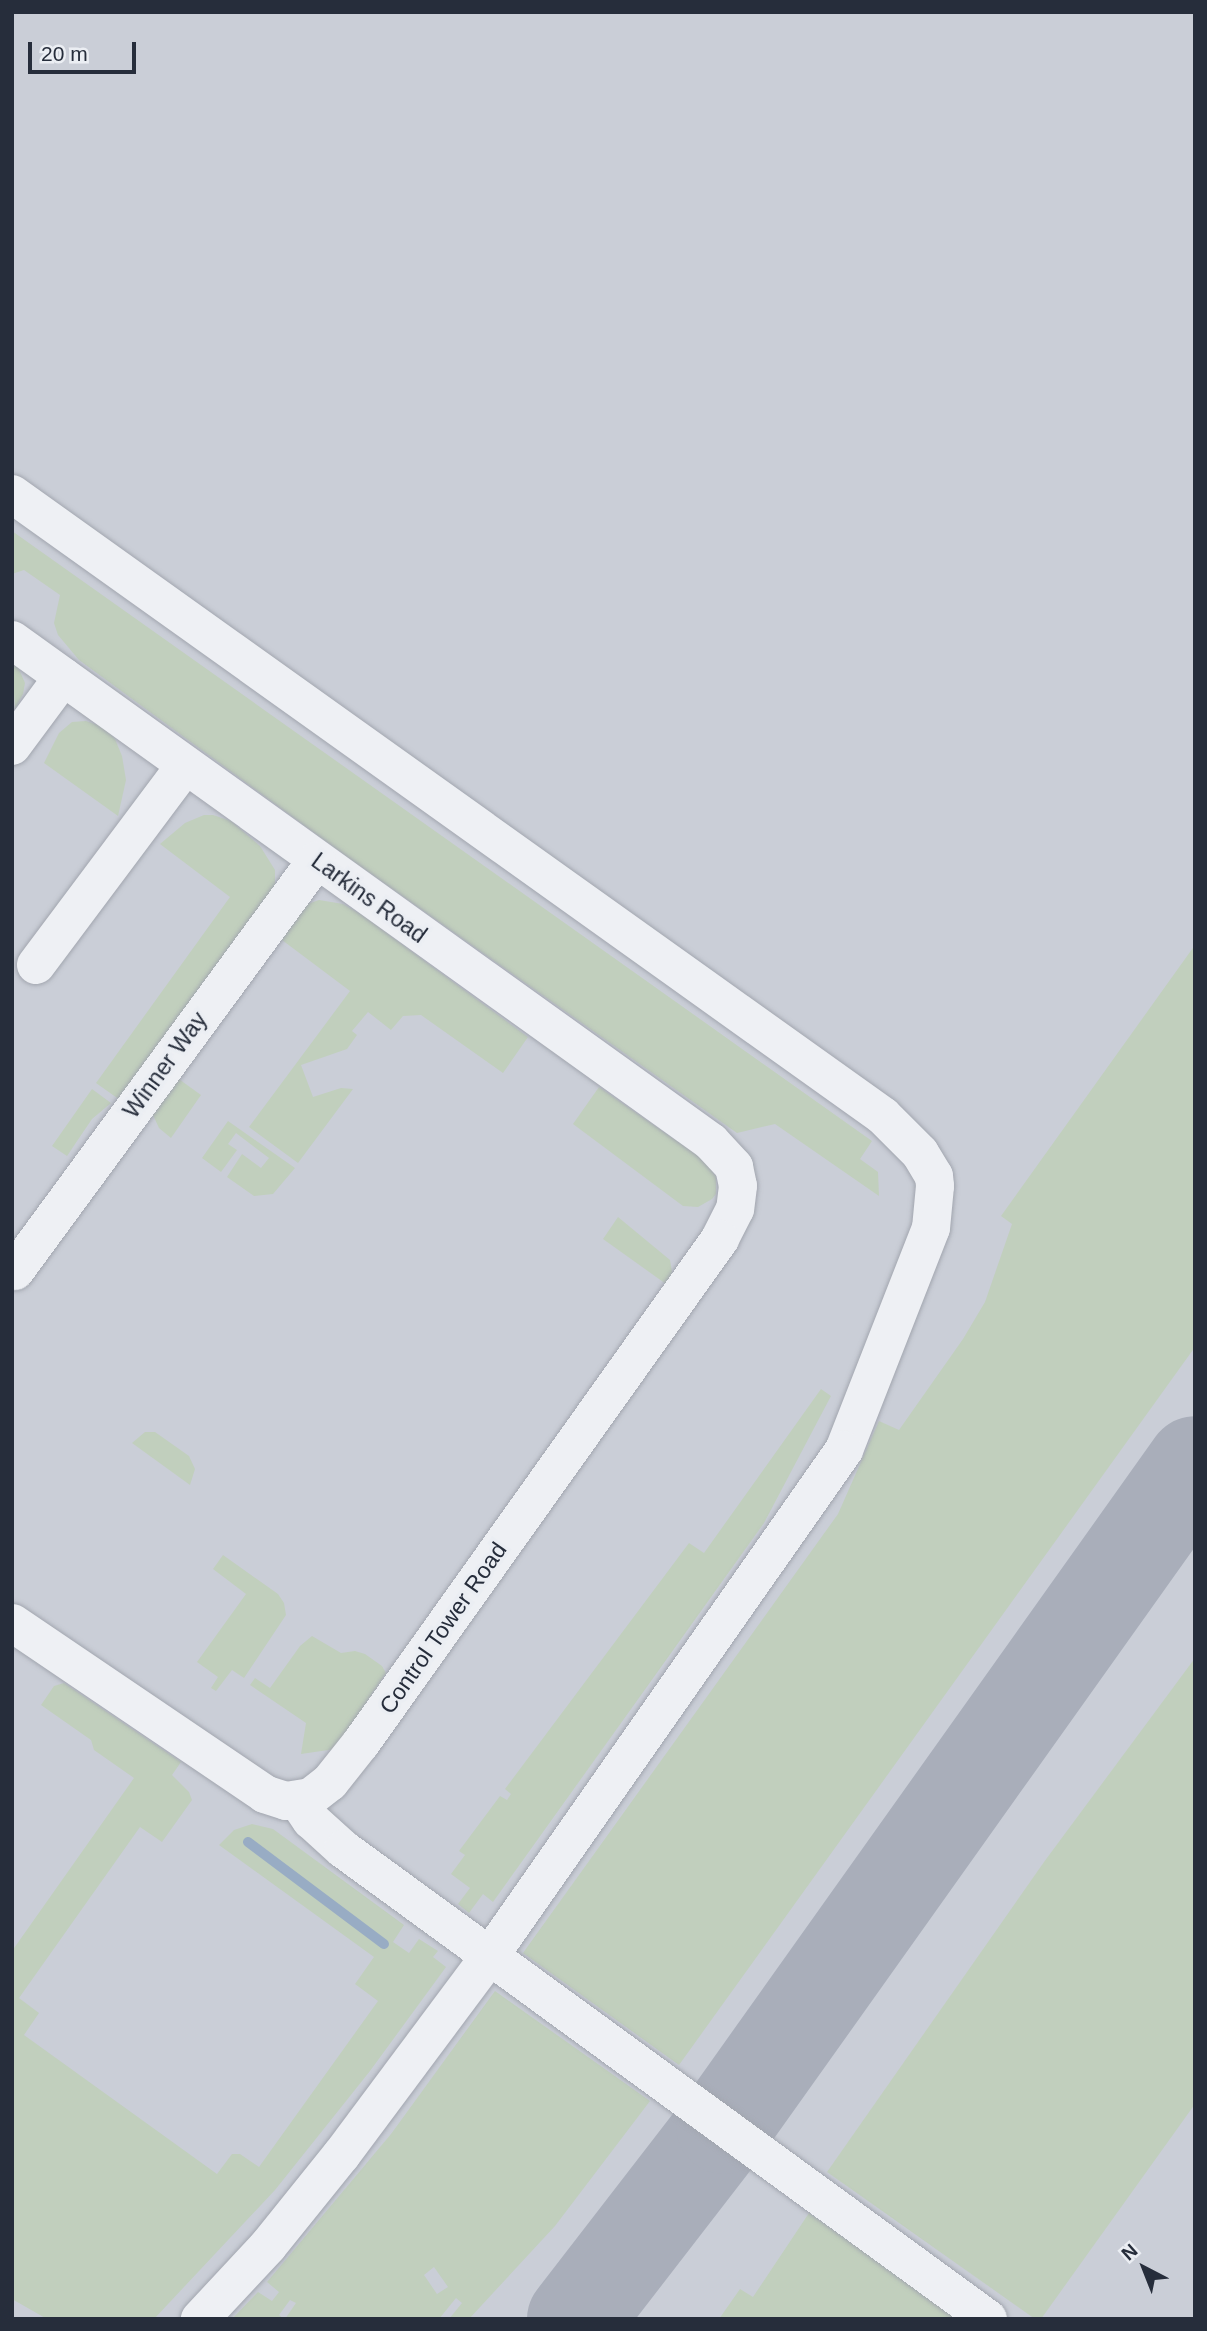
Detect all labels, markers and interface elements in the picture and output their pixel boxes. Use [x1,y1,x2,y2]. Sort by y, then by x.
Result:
scale bar [32,28,140,72]
text: 20 m [41,42,88,65]
street label: Larkins Road [306,847,432,949]
street label: Winner Way [117,1007,213,1123]
street label: Control Tower Road [373,1537,513,1719]
north arrow [1109,2233,1179,2303]
text: N [1117,2240,1142,2264]

